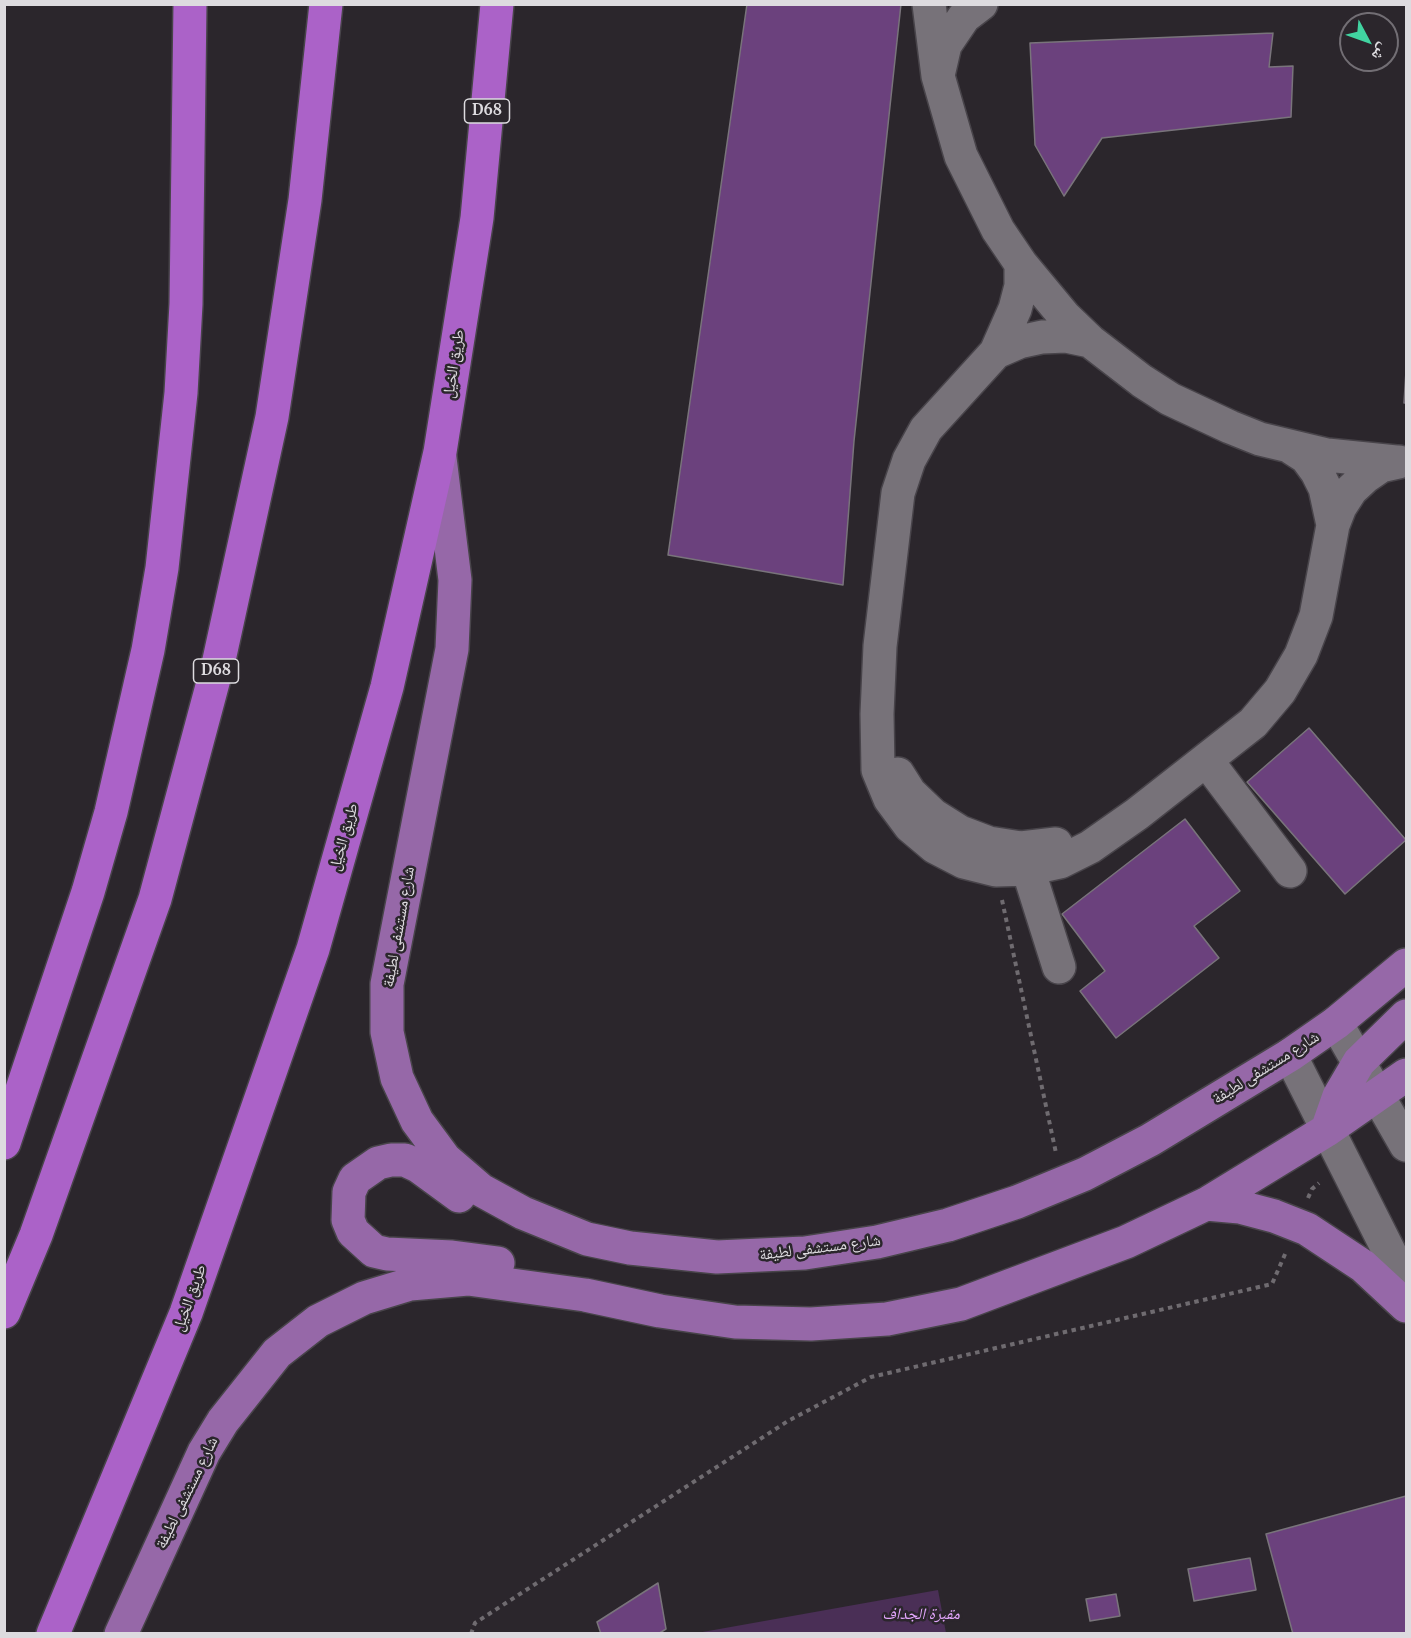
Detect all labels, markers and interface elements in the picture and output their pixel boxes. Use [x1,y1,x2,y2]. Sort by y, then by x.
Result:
north arrow [1339,12,1399,72]
text: ش [1368,40,1394,65]
road number: D68 [464,99,510,123]
street label: طريق الخيل [439,328,469,400]
road number: D68 [194,659,238,683]
street label: طريق الخيل [325,801,363,873]
street label: شارع مستشفى لطيفة [379,865,419,989]
street label: شارع مستشفى لطيفة [1209,1028,1323,1108]
street label: شارع مستشفى لطيفة [758,1231,882,1265]
street label: طريق الخيل [169,1262,211,1334]
street label: شارع مستشفى لطيفة [152,1434,222,1552]
park label: مقبرة الجداف [882,1604,960,1624]

